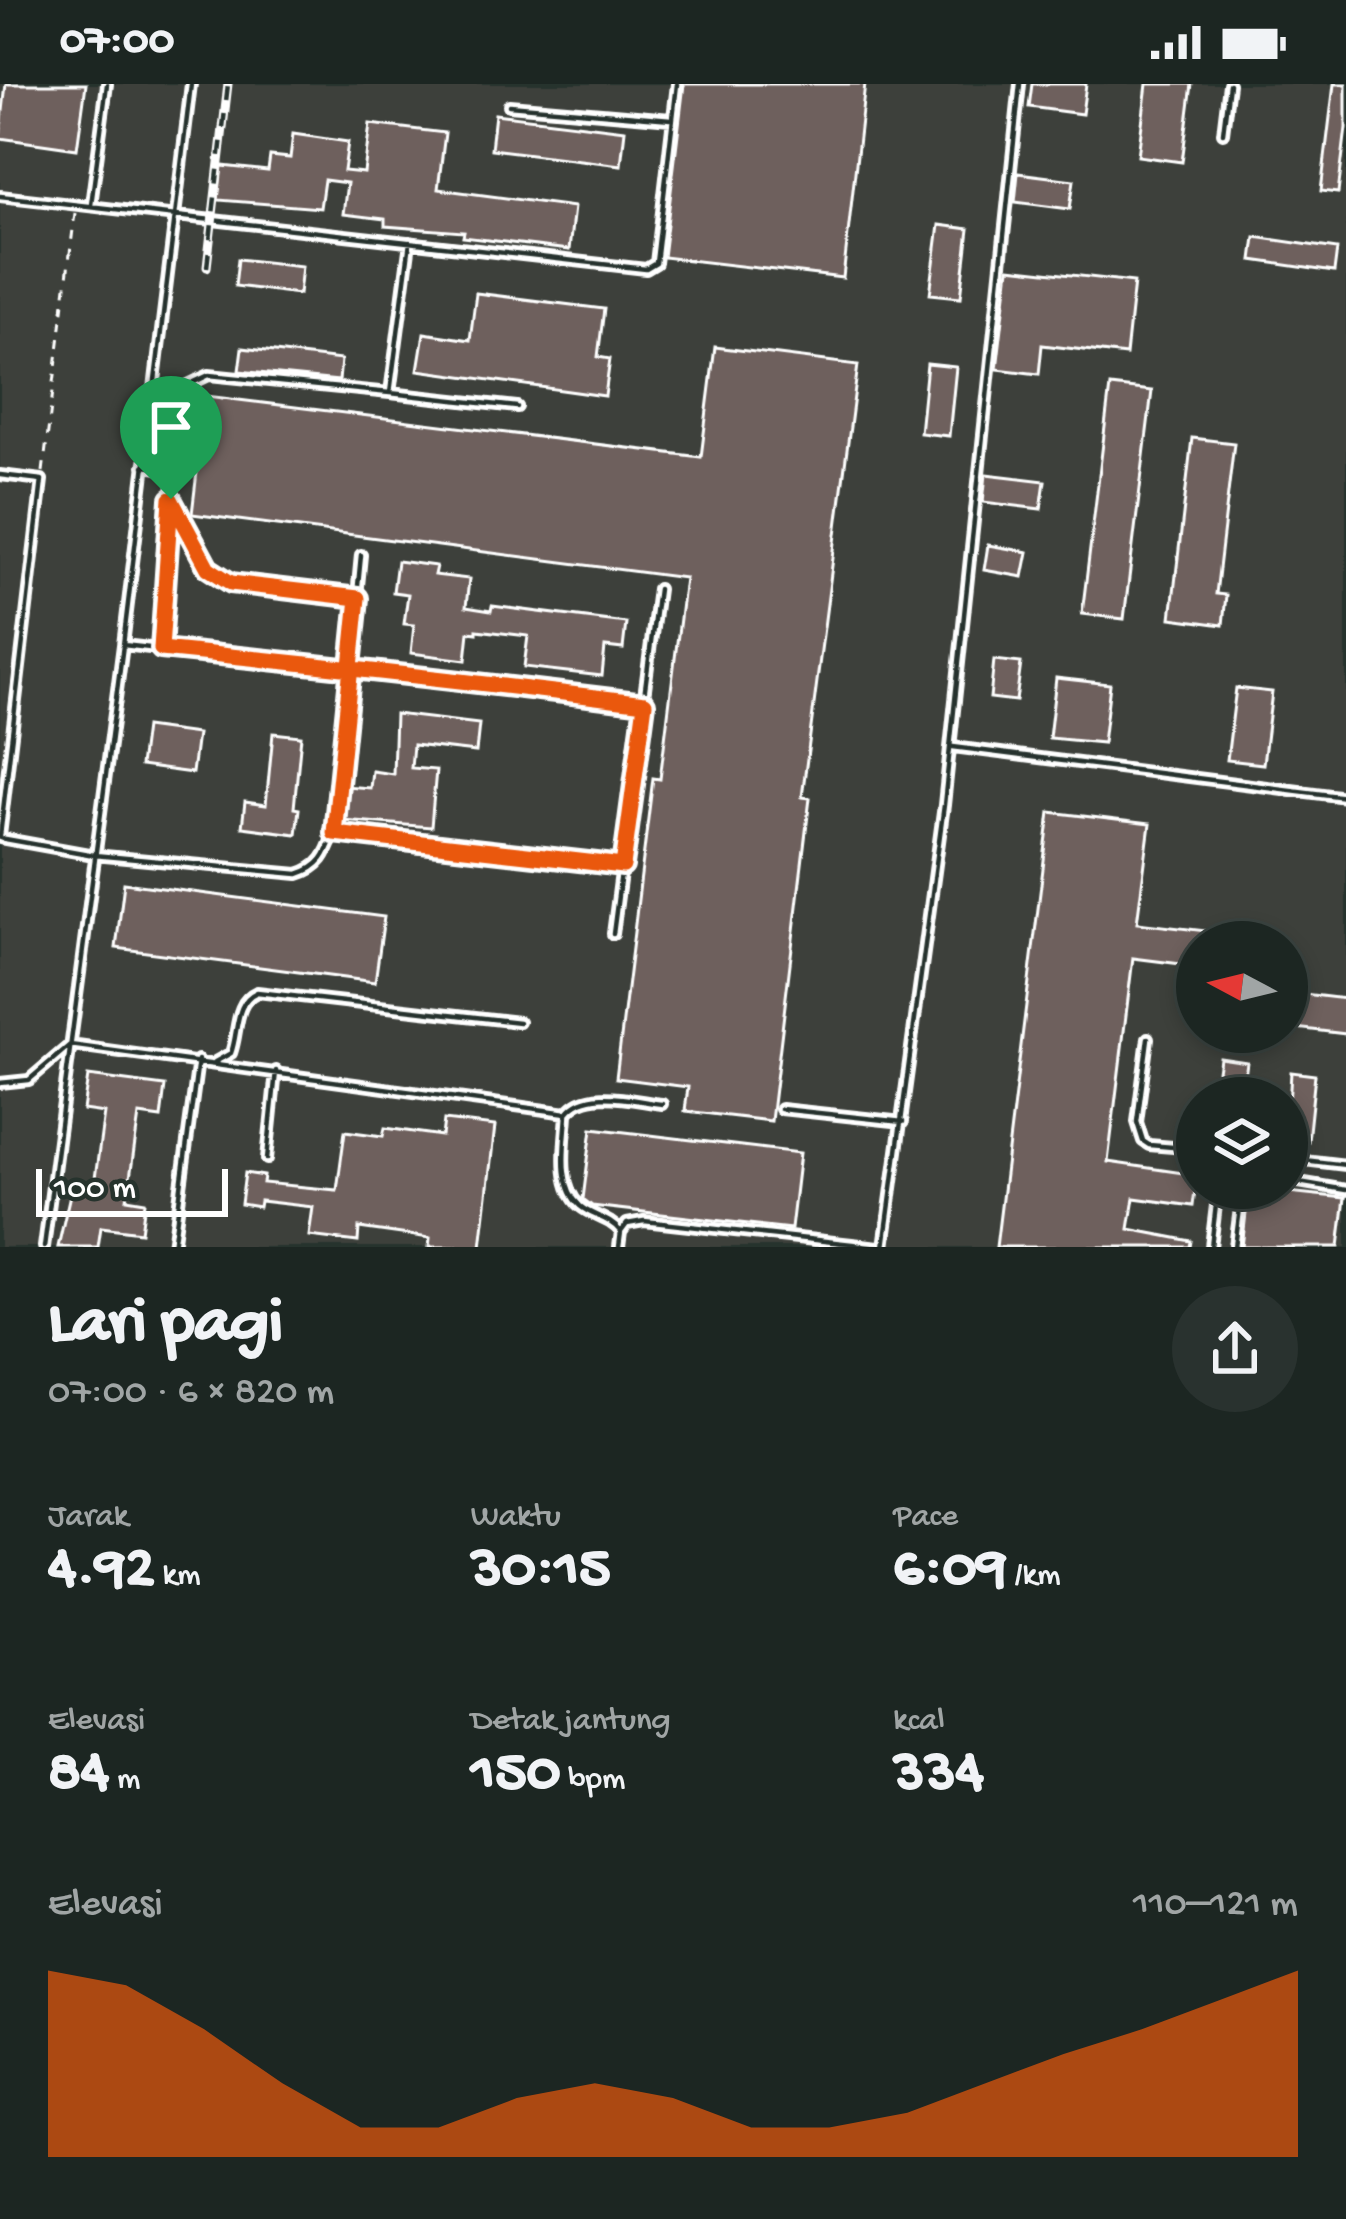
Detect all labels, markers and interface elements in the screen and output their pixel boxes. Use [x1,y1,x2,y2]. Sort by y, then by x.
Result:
text: 07:00 [60,16,174,69]
pin [120,376,222,499]
icon: arrive [138,394,204,460]
north arrow [1176,921,1308,1053]
map controls [1176,921,1308,1209]
button: layers [1176,1077,1308,1209]
scale bar [36,1163,228,1216]
text: 100 m [54,1171,136,1209]
button: share [1172,1286,1298,1412]
text: Lari pagi [48,1287,283,1365]
text: 07:00 · 6 × 820 m [48,1371,334,1417]
text: Jarak [48,1499,129,1537]
text: Waktu [471,1499,561,1537]
text: Pace [893,1499,958,1537]
text: 4.92 [48,1537,155,1607]
text: 30:15 [471,1537,611,1607]
text: 6:09 [893,1537,1007,1607]
text: km [155,1558,201,1596]
text: /km [1007,1558,1061,1596]
text: Elevasi [48,1703,145,1741]
text: Detak jantung [471,1703,671,1741]
text: kcal [893,1703,945,1741]
text: 84 [48,1741,109,1811]
text: 150 [471,1741,561,1811]
text: 334 [893,1741,984,1811]
text: m [109,1762,141,1800]
text: bpm [561,1762,625,1800]
text: Elevasi [48,1883,163,1929]
text: 110–121 m [1133,1883,1298,1929]

